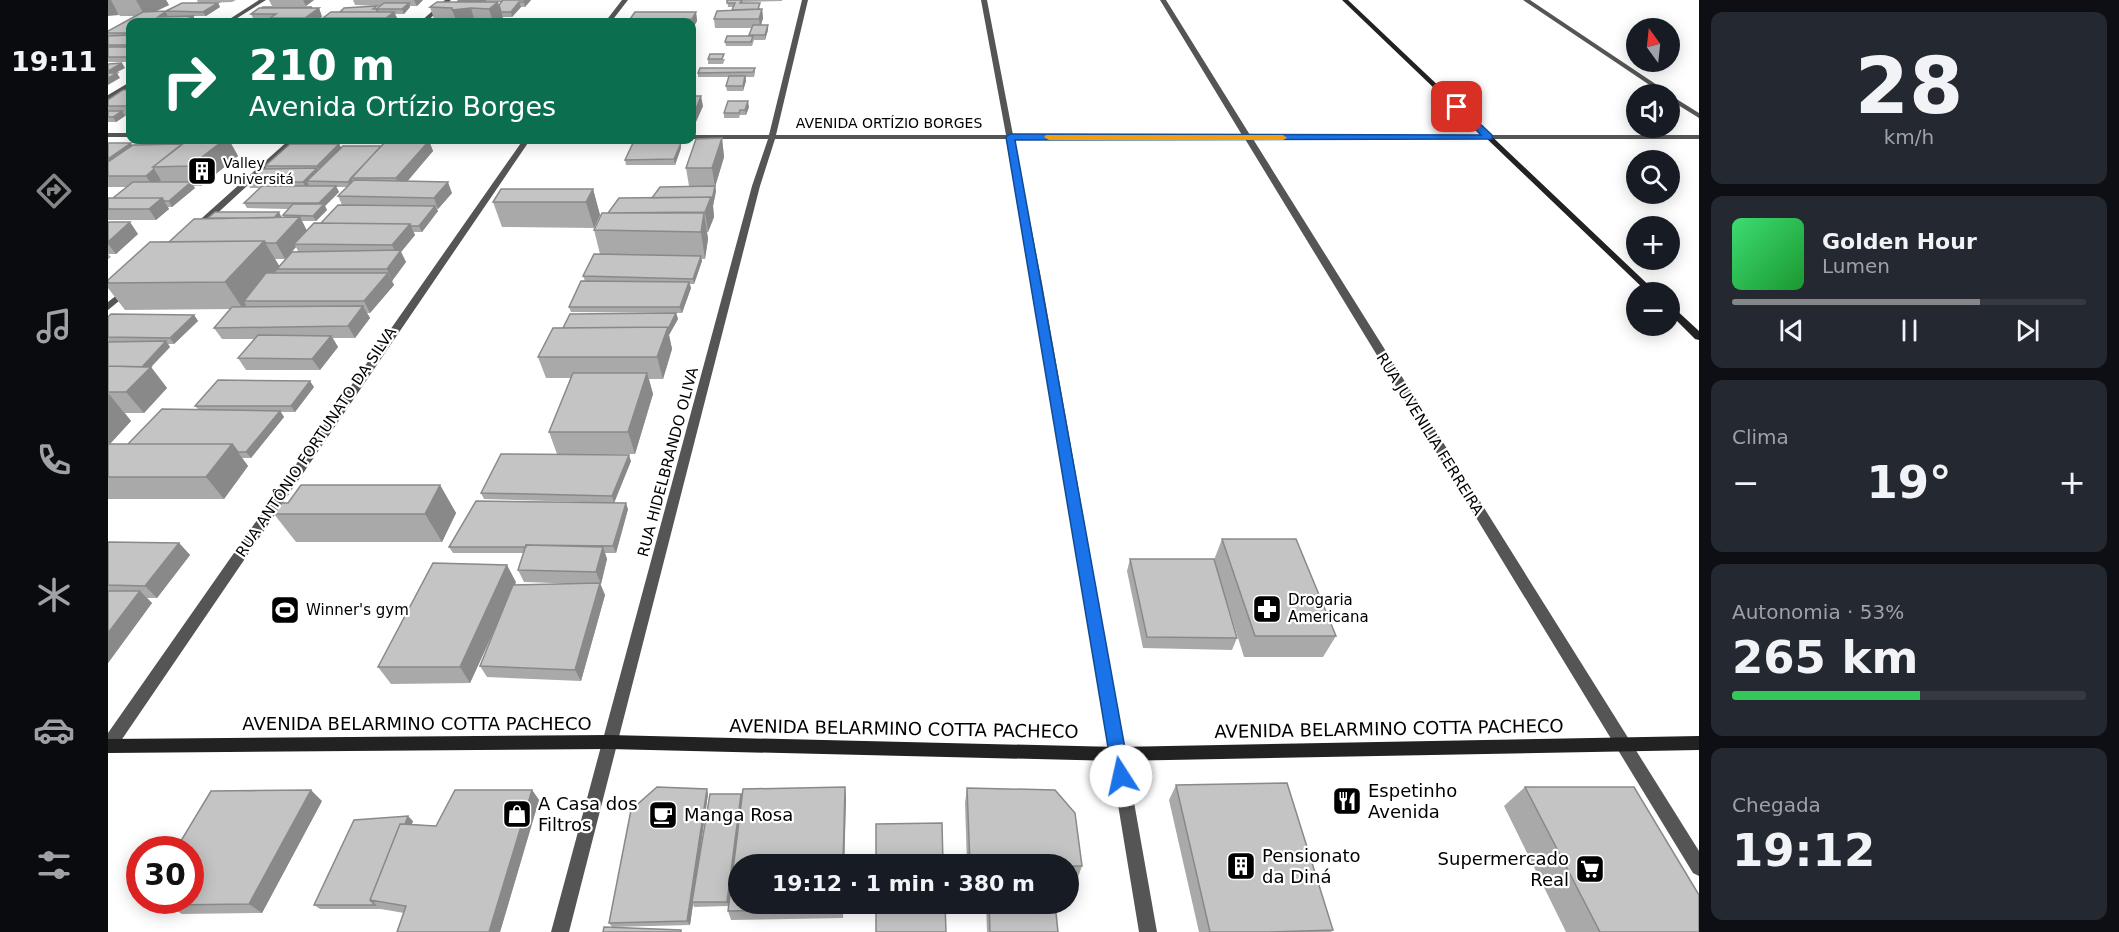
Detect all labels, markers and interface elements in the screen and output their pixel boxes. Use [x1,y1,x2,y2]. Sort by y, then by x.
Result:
north arrow [1626,18,1680,72]
map controls [1626,18,1680,336]
text: 210 m [249,41,395,90]
text: 28 [1855,41,1963,131]
icon: right [150,42,228,120]
text: 19:11 [11,46,97,77]
pin [1431,81,1482,132]
button: sound [1626,84,1680,138]
icon: arrive [1440,90,1473,123]
text: Avenida Ortízio Borges [249,91,556,122]
street label: AVENIDA ORTÍZIO BORGES [796,115,982,131]
text: km/h [1884,125,1934,149]
button: search [1626,150,1680,204]
building icon: Valley Universitá [186,155,218,187]
place label: Valley Universitá [223,155,294,187]
icon: directions [33,170,75,212]
button: + [1626,216,1680,270]
text: Golden Hour [1822,229,1977,254]
text: Lumen [1822,254,1890,278]
button: − [1626,282,1680,336]
icon: music [33,305,75,347]
icon: previous [1775,314,1808,347]
icon: pause [1893,314,1926,347]
icon: next [2011,314,2044,347]
street label: RUA ANTÔNIO FORTUNATO DA SILVA [231,322,400,560]
street label: RUA JUVENILIA FERREIRA [1373,350,1488,519]
street label: RUA HIDELBRANDO OLIVA [634,365,702,559]
text: Clima [1732,425,1789,449]
icon: phone [33,439,75,481]
text: 19° [1866,456,1952,509]
text: − [1732,463,1760,502]
text: + [2058,463,2086,502]
icon: climate [33,574,75,616]
place label: Drogaria Americana [1288,591,1369,626]
pharmacy icon: Drogaria Americana [1251,593,1283,625]
sports icon: Winner's gym [269,594,301,626]
text: Autonomia · 53% [1732,600,1904,624]
place label: Winner's gym [306,601,409,619]
text: 265 km [1732,631,1918,684]
icon: car [33,709,75,751]
street label: AVENIDA BELARMINO COTTA PACHECO [242,713,592,734]
street label: AVENIDA BELARMINO COTTA PACHECO [729,715,1079,742]
street label: AVENIDA BELARMINO COTTA PACHECO [1214,715,1564,742]
position arrow [1089,744,1153,808]
place label: Espetinho Avenida [1368,780,1457,822]
restaurant icon: Espetinho Avenida [1331,785,1363,817]
place label: A Casa dos Filtros [538,793,638,835]
text: Chegada [1732,793,1821,817]
shop icon: A Casa dos Filtros [501,798,533,830]
cafe icon: Manga Rosa [647,799,679,831]
place label: Manga Rosa [684,804,793,825]
text: 19:12 [1732,824,1875,877]
speed limit sign: 30 [126,836,204,914]
icon: filters [33,844,75,886]
place label: Pensionato da Diná [1262,845,1361,887]
place label: Supermercado Real [1438,848,1569,890]
building icon: Pensionato da Diná [1225,850,1257,882]
supermarket icon: Supermercado Real [1574,853,1606,885]
text: 19:12 · 1 min · 380 m [772,871,1035,896]

